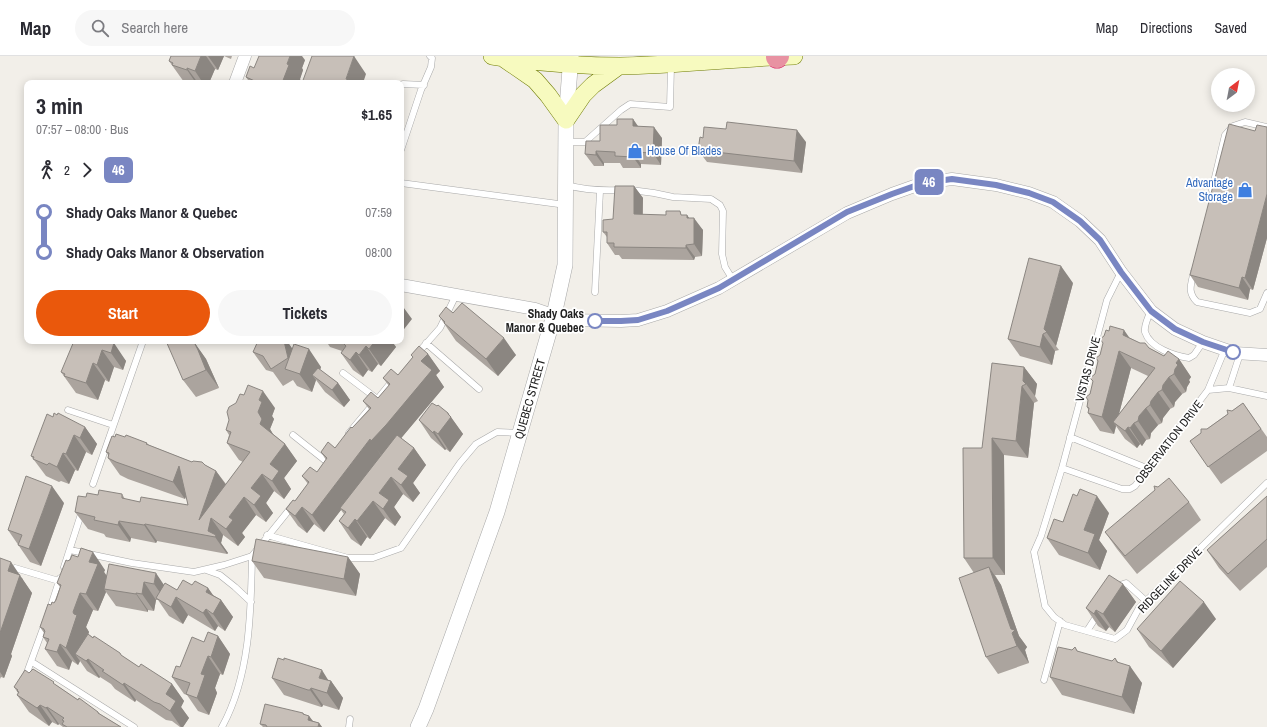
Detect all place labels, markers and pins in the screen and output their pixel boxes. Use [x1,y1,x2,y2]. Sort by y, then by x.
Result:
shop icon: House Of Blades [626,142,644,160]
place label: House Of Blades [647,143,721,159]
place label: Advantage Storage [1185,175,1233,205]
shop icon: Advantage Storage [1236,181,1254,199]
place label: Shady Oaks Manor & Quebec [506,306,585,336]
marker: Shady Oaks Manor & Quebec [587,313,603,329]
unlabelled marker [1225,344,1241,360]

